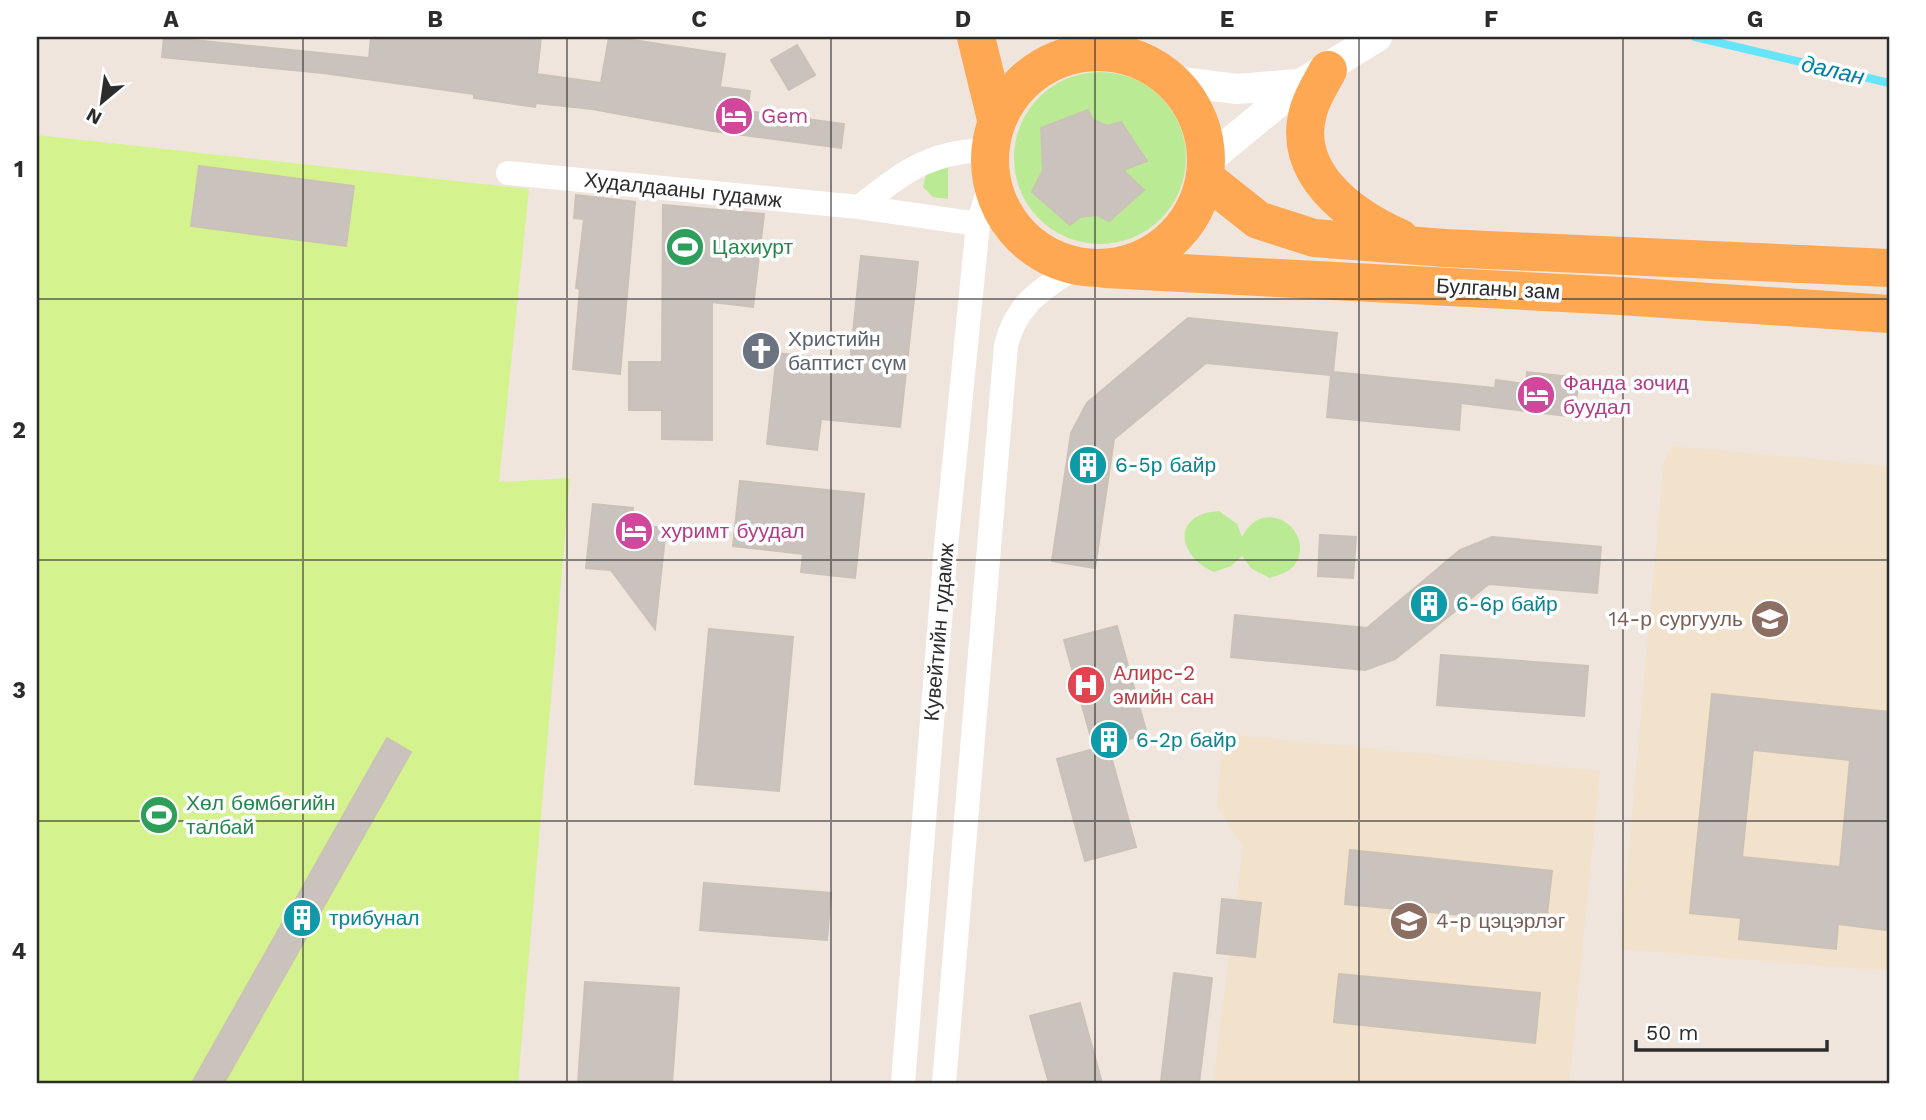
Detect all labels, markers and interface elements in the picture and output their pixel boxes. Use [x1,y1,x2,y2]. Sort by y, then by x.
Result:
text: A [163,6,179,33]
text: B [427,6,443,33]
text: C [691,6,707,33]
text: D [955,6,971,33]
text: E [1220,6,1234,33]
text: F [1484,6,1498,33]
text: G [1747,6,1763,33]
water label: далан [1799,50,1867,91]
north arrow [66,66,136,136]
hotel icon: Gem [713,95,755,137]
text: N [82,103,106,130]
place label: Gem [761,103,808,128]
text: 1 [14,156,24,183]
street label: Худалдааны гудамж [583,167,783,212]
sports icon: Цахиурт [664,226,706,268]
place label: Цахиурт [712,234,793,259]
street label: Булганы зам [1435,273,1561,304]
place label: Христийн баптист сүм [788,326,907,375]
church icon: Христийн баптист сүм [740,330,782,372]
place label: Фанда зочид буудал [1563,370,1689,419]
hotel icon: Фанда зочид буудал [1515,374,1557,416]
text: 2 [12,417,26,444]
building icon: 6-5р байр [1067,444,1109,486]
place label: 6-5р байр [1115,452,1216,477]
hotel icon: хуримт буудал [613,510,655,552]
place label: хуримт буудал [661,518,804,543]
street label: Кувейтийн гудамж [918,542,959,722]
building icon: 6-6р байр [1408,583,1450,625]
place label: 6-6р байр [1456,591,1558,616]
school or university icon: 14-р сургууль [1749,598,1791,640]
place label: 14-р сургууль [1609,606,1743,631]
place label: Aлирс-2 эмийн сан [1113,660,1214,709]
hospital icon: Aлирс-2 эмийн сан [1065,664,1107,706]
text: 3 [12,677,26,704]
building icon: 6-2р байр [1088,719,1130,761]
place label: 6-2р байр [1136,727,1236,752]
place label: Хөл бөмбөгийн талбай [186,790,335,839]
sports icon: Хөл бөмбөгийн талбай [138,794,180,836]
building icon: трибунал [281,897,323,939]
school or university icon: 4-р цэцэрлэг [1388,900,1430,942]
place label: трибунал [329,905,420,930]
place label: 4-р цэцэрлэг [1436,908,1566,933]
text: 4 [12,938,27,965]
scale bar [1636,1008,1826,1052]
text: 50 m [1646,1020,1698,1045]

